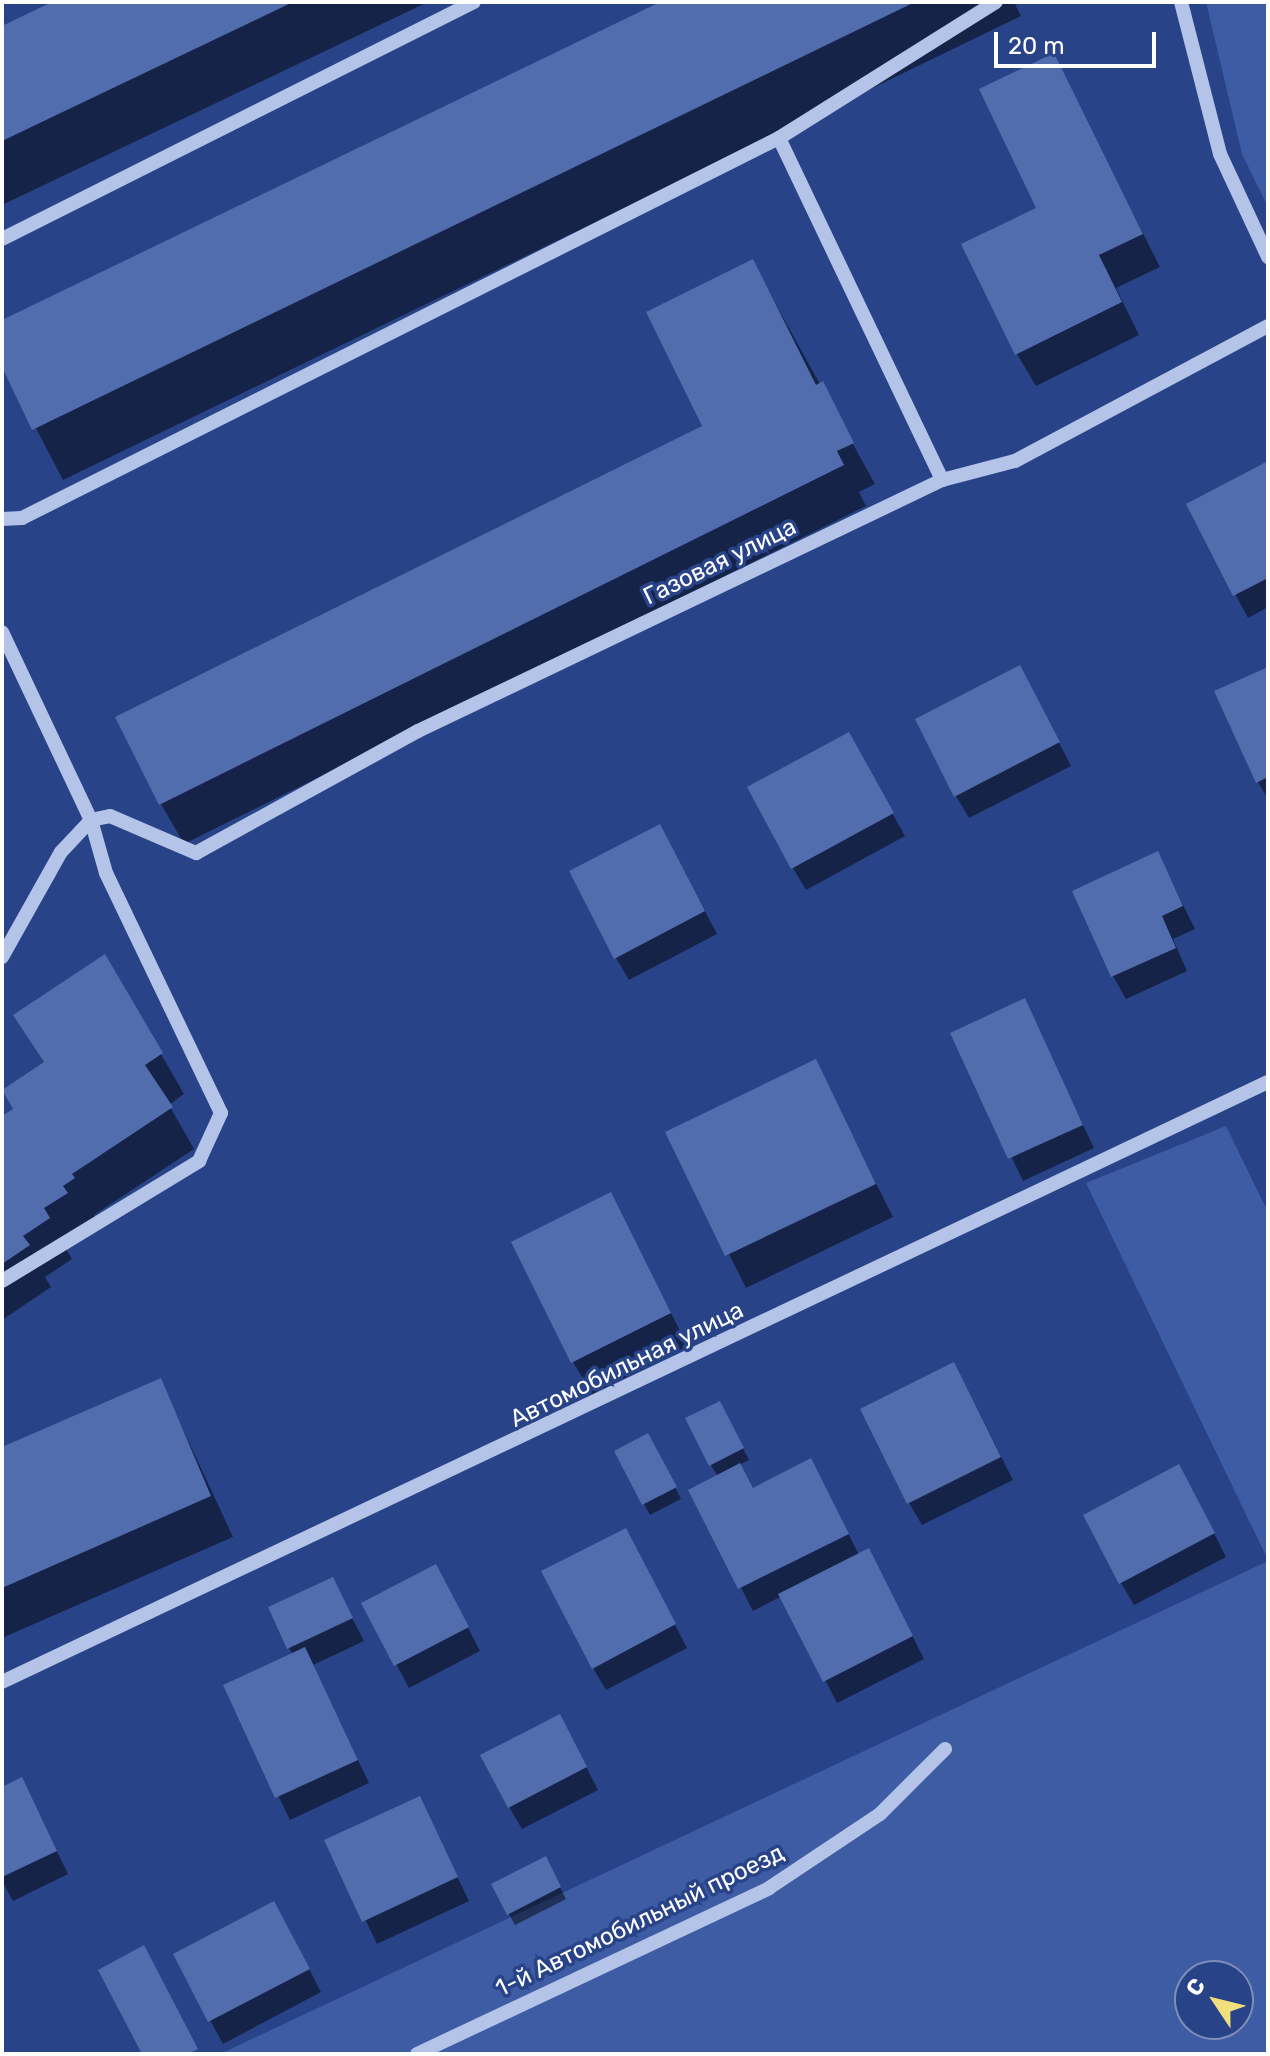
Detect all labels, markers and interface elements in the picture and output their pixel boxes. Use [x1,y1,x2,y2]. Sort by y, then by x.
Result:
scale bar [998,16,1160,66]
text: 20 m [1008,32,1065,60]
street label: Газовая улица [639,513,801,611]
street label: Автомобильная улица [506,1296,748,1434]
street label: 1-й Автомобильный проезд [491,1839,789,2003]
north arrow [1174,1960,1254,2040]
text: С [1180,1973,1211,2001]

